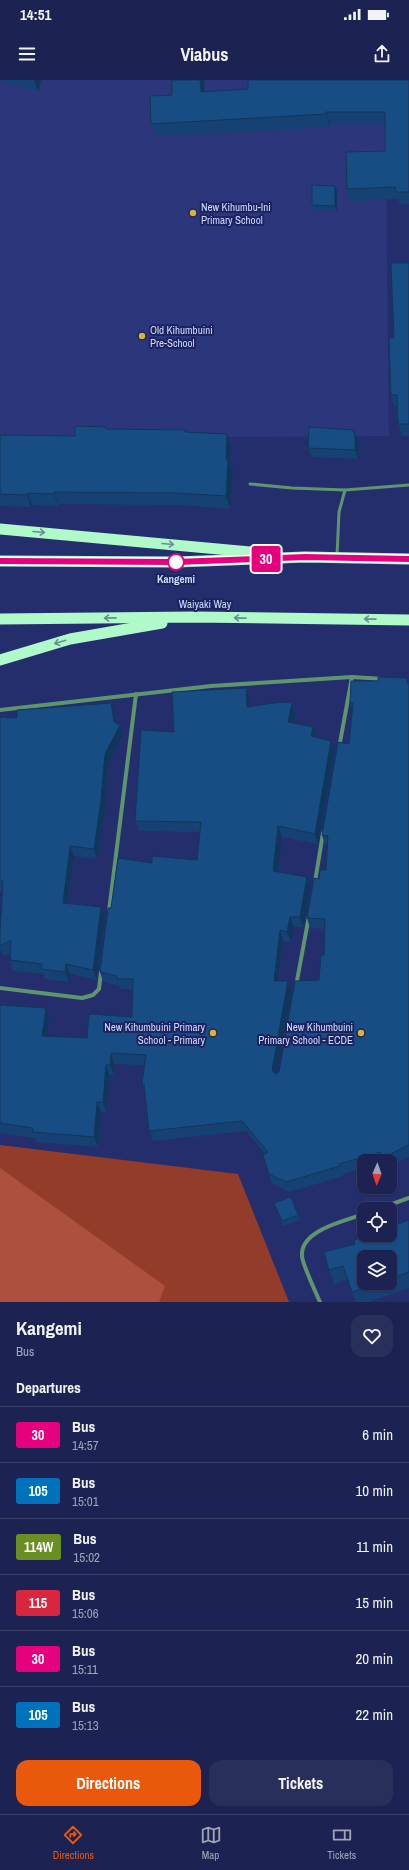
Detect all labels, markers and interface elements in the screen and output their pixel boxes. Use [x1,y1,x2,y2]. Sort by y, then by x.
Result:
text: 14:51 [20,4,51,25]
text: Viabus [180,42,229,67]
icon: menu [16,43,38,65]
icon: share [371,43,393,65]
place label: New Kihumbu-Ini Primary School [201,200,271,227]
marker: New Kihumbu-Ini Primary School [188,208,198,218]
place label: Old Kihumbuini Pre-School [150,323,213,350]
marker: Old Kihumbuini Pre-School [137,331,147,341]
one-way arrow [32,529,45,536]
one-way arrow [161,541,174,548]
line badge: 30 [248,546,284,572]
text: 30 [260,550,272,568]
marker: Kangemi [167,553,185,571]
place label: Kangemi [157,572,195,586]
street label: Waiyaki Way [179,597,232,611]
one-way arrow [104,614,117,622]
one-way arrow [234,614,247,621]
one-way arrow [364,615,377,623]
one-way arrow [53,639,66,646]
place label: New Kihumbuini Primary School - Primary [104,1020,205,1047]
place label: New Kihumbuini Primary School - ECDE [258,1020,353,1047]
marker: New Kihumbuini Primary School - Primary [208,1028,218,1038]
marker: New Kihumbuini Primary School - ECDE [356,1028,366,1038]
north arrow [357,1154,397,1194]
map controls [357,1154,397,1290]
button: locate [357,1202,397,1242]
button: layers [357,1250,397,1290]
text: Kangemi [16,1315,82,1341]
button: heart [351,1315,393,1357]
text: Bus [16,1343,34,1360]
text: Departures [16,1377,81,1398]
text: Bus [72,1416,95,1437]
text: 6 min [362,1424,393,1445]
text: 30 [32,1426,44,1444]
text: 14:57 [72,1437,99,1454]
text: Bus [72,1472,95,1493]
text: 10 min [355,1480,393,1501]
text: 105 [28,1482,48,1500]
text: 15:01 [72,1493,99,1510]
text: Bus [73,1528,97,1549]
text: 11 min [356,1536,393,1557]
text: 114W [24,1538,53,1556]
text: 15:02 [73,1549,100,1566]
text: Bus [72,1584,95,1605]
text: 15 min [355,1592,393,1613]
text: 115 [29,1594,47,1612]
text: 15:06 [72,1605,99,1622]
text: Bus [72,1640,95,1661]
text: 20 min [355,1648,393,1669]
text: 30 [32,1650,44,1668]
text: 15:11 [72,1661,98,1678]
text: Bus [72,1696,95,1717]
text: 22 min [355,1704,393,1725]
text: 105 [28,1706,48,1724]
text: 15:13 [72,1717,99,1734]
button: Directions [16,1760,201,1806]
button: Tickets [209,1760,393,1806]
tab: Directions [53,1824,94,1862]
tab: Map [200,1824,222,1862]
tab: Tickets [327,1824,356,1862]

